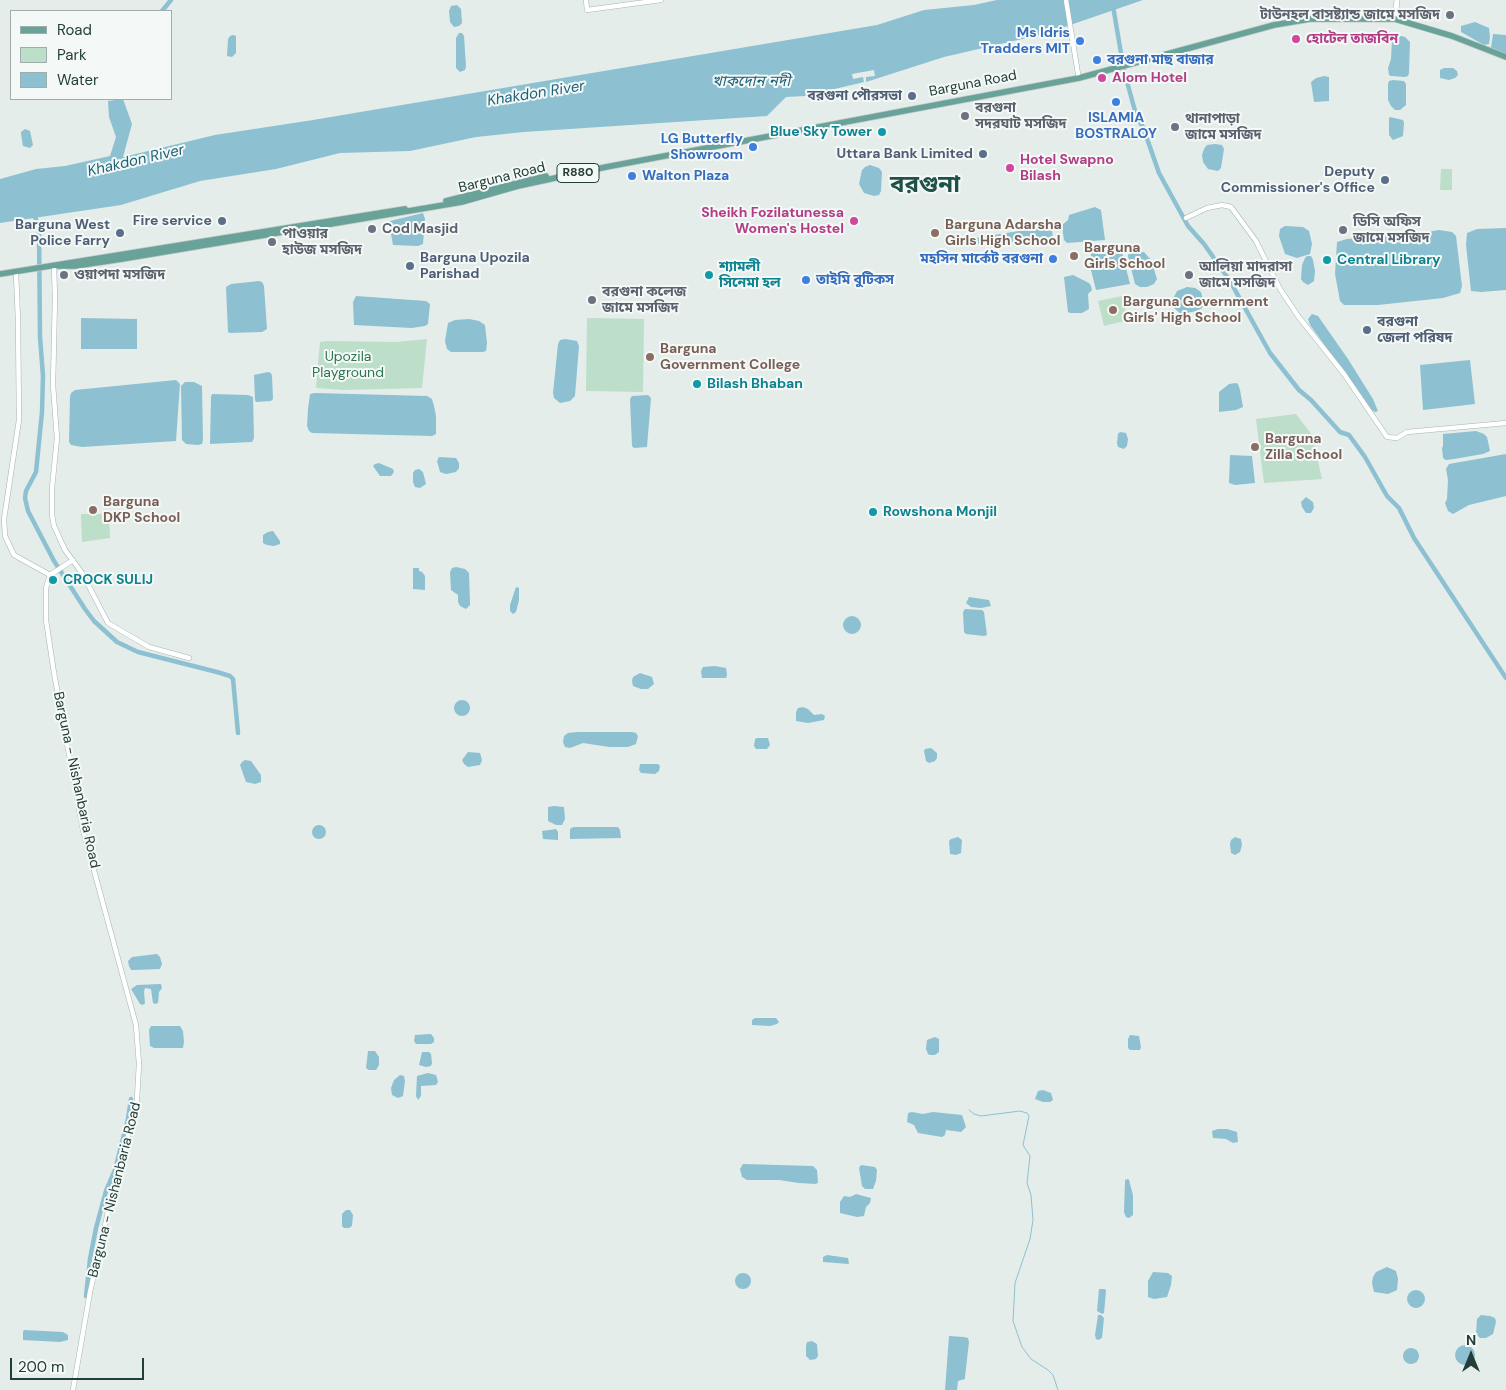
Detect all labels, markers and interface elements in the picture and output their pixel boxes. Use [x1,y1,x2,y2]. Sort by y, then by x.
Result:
place label: টাউনহল বাসষ্ট্যান্ড জামে মসজিদ [1260,7,1440,23]
marker: টাউনহল বাসষ্ট্যান্ড জামে মসজিদ [1444,9,1456,21]
legend [10,10,172,100]
text: Road [57,20,92,40]
place label: Ms Idris Tradders MIT [981,25,1070,58]
place label: হোটেল তাজবিন [1306,31,1398,47]
marker: হোটেল তাজবিন [1290,33,1302,45]
marker: Ms Idris Tradders MIT [1074,35,1086,47]
text: Park [57,45,87,65]
place label: বরগুনা মাছ বাজার [1107,52,1214,68]
marker: বরগুনা মাছ বাজার [1091,54,1103,66]
street label: Barguna Road [928,67,1018,101]
text: Water [57,70,98,90]
place label: Alom Hotel [1112,70,1187,86]
marker: Alom Hotel [1096,72,1108,84]
water label: খাকদোন নদী [712,73,790,91]
water label: Khakdon River [486,77,586,111]
place label: বরগুনা পৌরসভা [807,88,902,104]
marker: বরগুনা পৌরসভা [906,90,918,102]
marker: ISLAMIA BOSTRALOY [1110,96,1122,108]
place label: বরগুনা সদরঘাট মসজিদ [975,100,1067,132]
marker: বরগুনা সদরঘাট মসজিদ [959,110,971,122]
place label: ISLAMIA BOSTRALOY [1075,110,1157,142]
place label: থানাপাড়া জামে মসজিদ [1185,111,1262,144]
marker: থানাপাড়া জামে মসজিদ [1169,121,1181,133]
place label: Blue Sky Tower [770,124,872,140]
marker: Blue Sky Tower [876,126,888,138]
place label: LG Butterfly Showroom [661,131,743,164]
water label: Khakdon River [86,141,186,181]
marker: LG Butterfly Showroom [747,141,759,153]
place label: Uttara Bank Limited [837,146,973,162]
marker: Uttara Bank Limited [977,148,989,160]
place label: Hotel Swapno Bilash [1020,152,1114,184]
street label: Barguna Road [457,159,547,197]
marker: Hotel Swapno Bilash [1004,162,1016,174]
road number: R880 [557,164,599,182]
place label: Deputy Commissioner's Office [1221,164,1375,196]
place label: Walton Plaza [642,168,729,184]
marker: Walton Plaza [626,170,638,182]
district label: বরগুনা [890,172,960,200]
marker: Deputy Commissioner's Office [1379,174,1391,186]
place label: Sheikh Fozilatunessa Women's Hostel [701,205,844,238]
place label: Fire service [133,213,212,229]
place label: ডিসি অফিস জামে মসজিদ [1353,214,1430,246]
marker: Fire service [216,215,228,227]
marker: Sheikh Fozilatunessa Women's Hostel [848,215,860,227]
place label: Barguna West Police Farry [15,217,110,250]
place label: Barguna Adarsha Girls High School [945,217,1062,250]
place label: Cod Masjid [382,221,458,237]
marker: Cod Masjid [366,223,378,235]
marker: ডিসি অফিস জামে মসজিদ [1337,224,1349,236]
place label: পাওয়ার হাউজ মসজিদ [282,226,362,258]
marker: Barguna West Police Farry [114,227,126,239]
marker: Barguna Adarsha Girls High School [929,227,941,239]
marker: পাওয়ার হাউজ মসজিদ [266,236,278,248]
place label: Barguna Girls School [1084,240,1165,272]
place label: Barguna Upozila Parishad [420,250,530,282]
marker: Barguna Girls School [1068,250,1080,262]
place label: মহসিন মার্কেট বরগুনা [920,251,1043,267]
place label: Central Library [1337,252,1440,268]
marker: মহসিন মার্কেট বরগুনা [1047,253,1059,265]
marker: Central Library [1321,254,1333,266]
place label: শ্যামলী সিনেমা হল [719,259,781,292]
place label: আলিয়া মাদরাসা জামে মসজিদ [1199,259,1292,292]
marker: Barguna Upozila Parishad [404,260,416,272]
place label: ওয়াপদা মসজিদ [74,267,165,283]
marker: ওয়াপদা মসজিদ [58,269,70,281]
marker: শ্যামলী সিনেমা হল [703,269,715,281]
marker: আলিয়া মাদরাসা জামে মসজিদ [1183,269,1195,281]
place label: তাইমি বুটিকস [816,272,894,288]
marker: তাইমি বুটিকস [800,274,812,286]
place label: বরগুনা কলেজ জামে মসজিদ [602,284,686,316]
marker: বরগুনা কলেজ জামে মসজিদ [586,294,598,306]
place label: Barguna Government Girls' High School [1123,294,1269,326]
marker: Barguna Government Girls' High School [1107,304,1119,316]
place label: বরগুনা জেলা পরিষদ [1377,314,1452,347]
marker: বরগুনা জেলা পরিষদ [1361,324,1373,336]
place label: Barguna Government College [660,341,800,374]
park label: Upozila Playground [312,349,384,382]
marker: Barguna Government College [644,351,656,363]
place label: Bilash Bhaban [707,376,803,392]
marker: Bilash Bhaban [691,378,703,390]
place label: Barguna Zilla School [1265,431,1342,464]
marker: Barguna Zilla School [1249,441,1261,453]
place label: Barguna DKP School [103,494,180,526]
marker: Barguna DKP School [87,504,99,516]
place label: Rowshona Monjil [883,504,997,520]
marker: Rowshona Monjil [867,506,879,518]
place label: CROCK SULIJ [63,572,153,588]
marker: CROCK SULIJ [47,574,59,586]
street label: Barguna - Nishanbaria Road [49,690,103,870]
street label: Barguna - Nishanbaria Road [85,1101,145,1279]
north arrow [1446,1330,1496,1380]
text: N [1466,1331,1476,1349]
scale bar [12,1348,146,1380]
text: 200 m [18,1357,64,1377]

